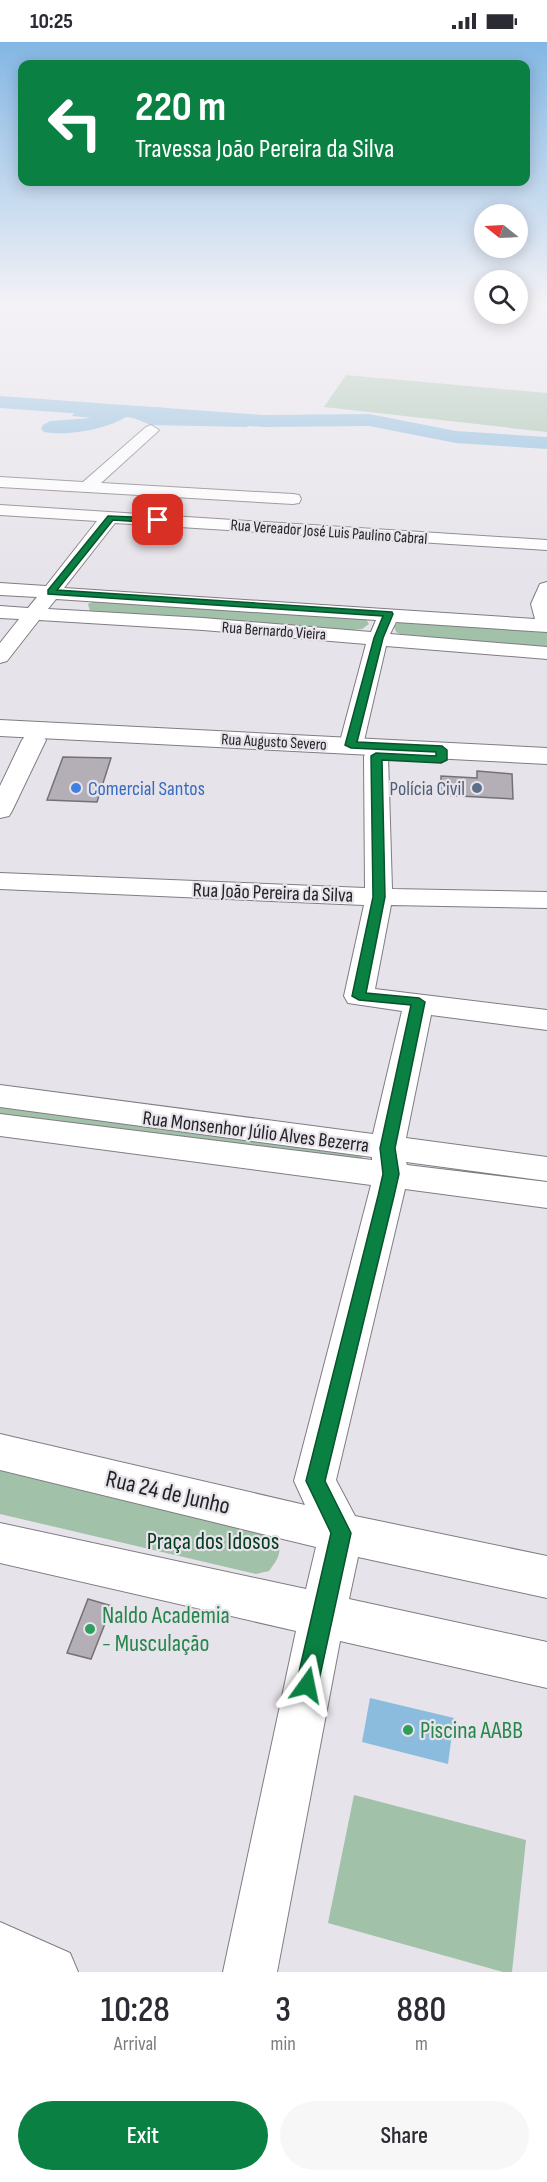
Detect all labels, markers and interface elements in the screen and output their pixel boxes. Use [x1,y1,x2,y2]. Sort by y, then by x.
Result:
text: 10:25 [30,8,73,35]
text: 220 m [135,82,226,133]
icon: left [36,84,114,162]
text: Travessa João Pereira da Silva [135,133,394,165]
north arrow [474,204,528,258]
map controls [474,204,528,324]
button: search [474,270,528,324]
pin [132,494,183,545]
icon: arrive [141,503,174,536]
street label: Rua Vereador José Luis Paulino Cabral [230,516,428,549]
street label: Rua Bernardo Vieira [221,618,327,645]
street label: Rua Augusto Severo [221,730,327,755]
place label: Comercial Santos [88,777,205,801]
place label: Polícia Civil [390,777,465,801]
marker: Comercial Santos [69,781,83,795]
marker: Polícia Civil [470,781,484,795]
street label: Rua João Pereira da Silva [192,878,354,908]
street label: Rua Monsenhor Júlio Alves Bezerra [141,1106,370,1158]
street label: Rua 24 de Junho [103,1464,233,1521]
park label: Praça dos Idosos [147,1527,279,1556]
place label: Naldo Academia - Musculação [102,1601,230,1658]
marker: Naldo Academia - Musculação [83,1622,97,1636]
position arrow [275,1653,339,1717]
place label: Piscina AABB [420,1716,523,1745]
marker: Piscina AABB [401,1723,415,1737]
text: 10:28 [101,1989,170,2032]
text: 3 [275,1989,291,2032]
text: 880 [397,1989,446,2032]
text: Arrival [114,2032,157,2056]
text: min [271,2032,296,2056]
text: m [415,2032,428,2056]
button: Exit [18,2101,268,2170]
button: Share [280,2101,529,2170]

